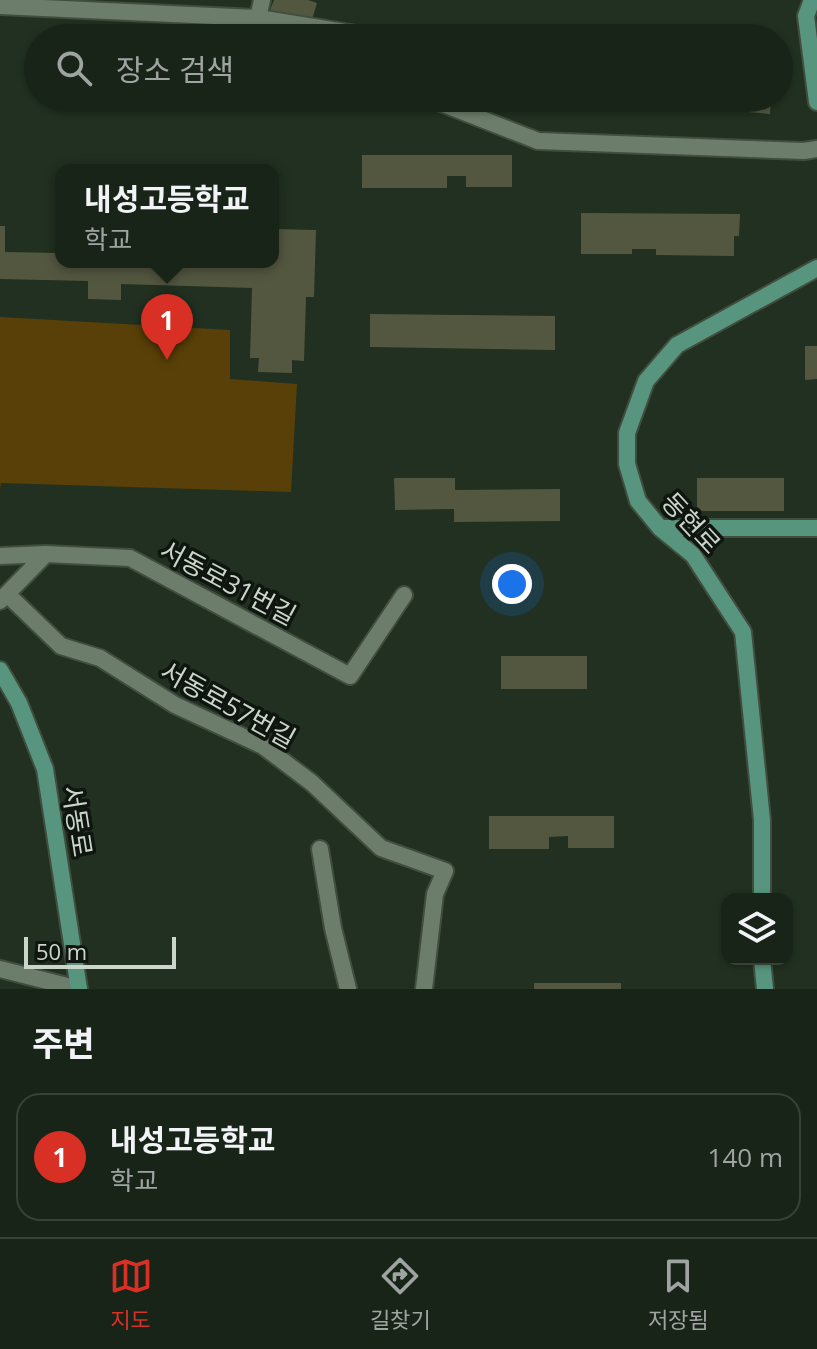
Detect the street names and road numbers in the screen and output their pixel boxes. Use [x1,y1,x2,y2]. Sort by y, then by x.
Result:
street label: 동현로 [654,484,729,561]
street label: 서동로31번길 [154,531,303,633]
street label: 서동로57번길 [154,652,303,756]
street label: 서동로 [55,783,101,859]

